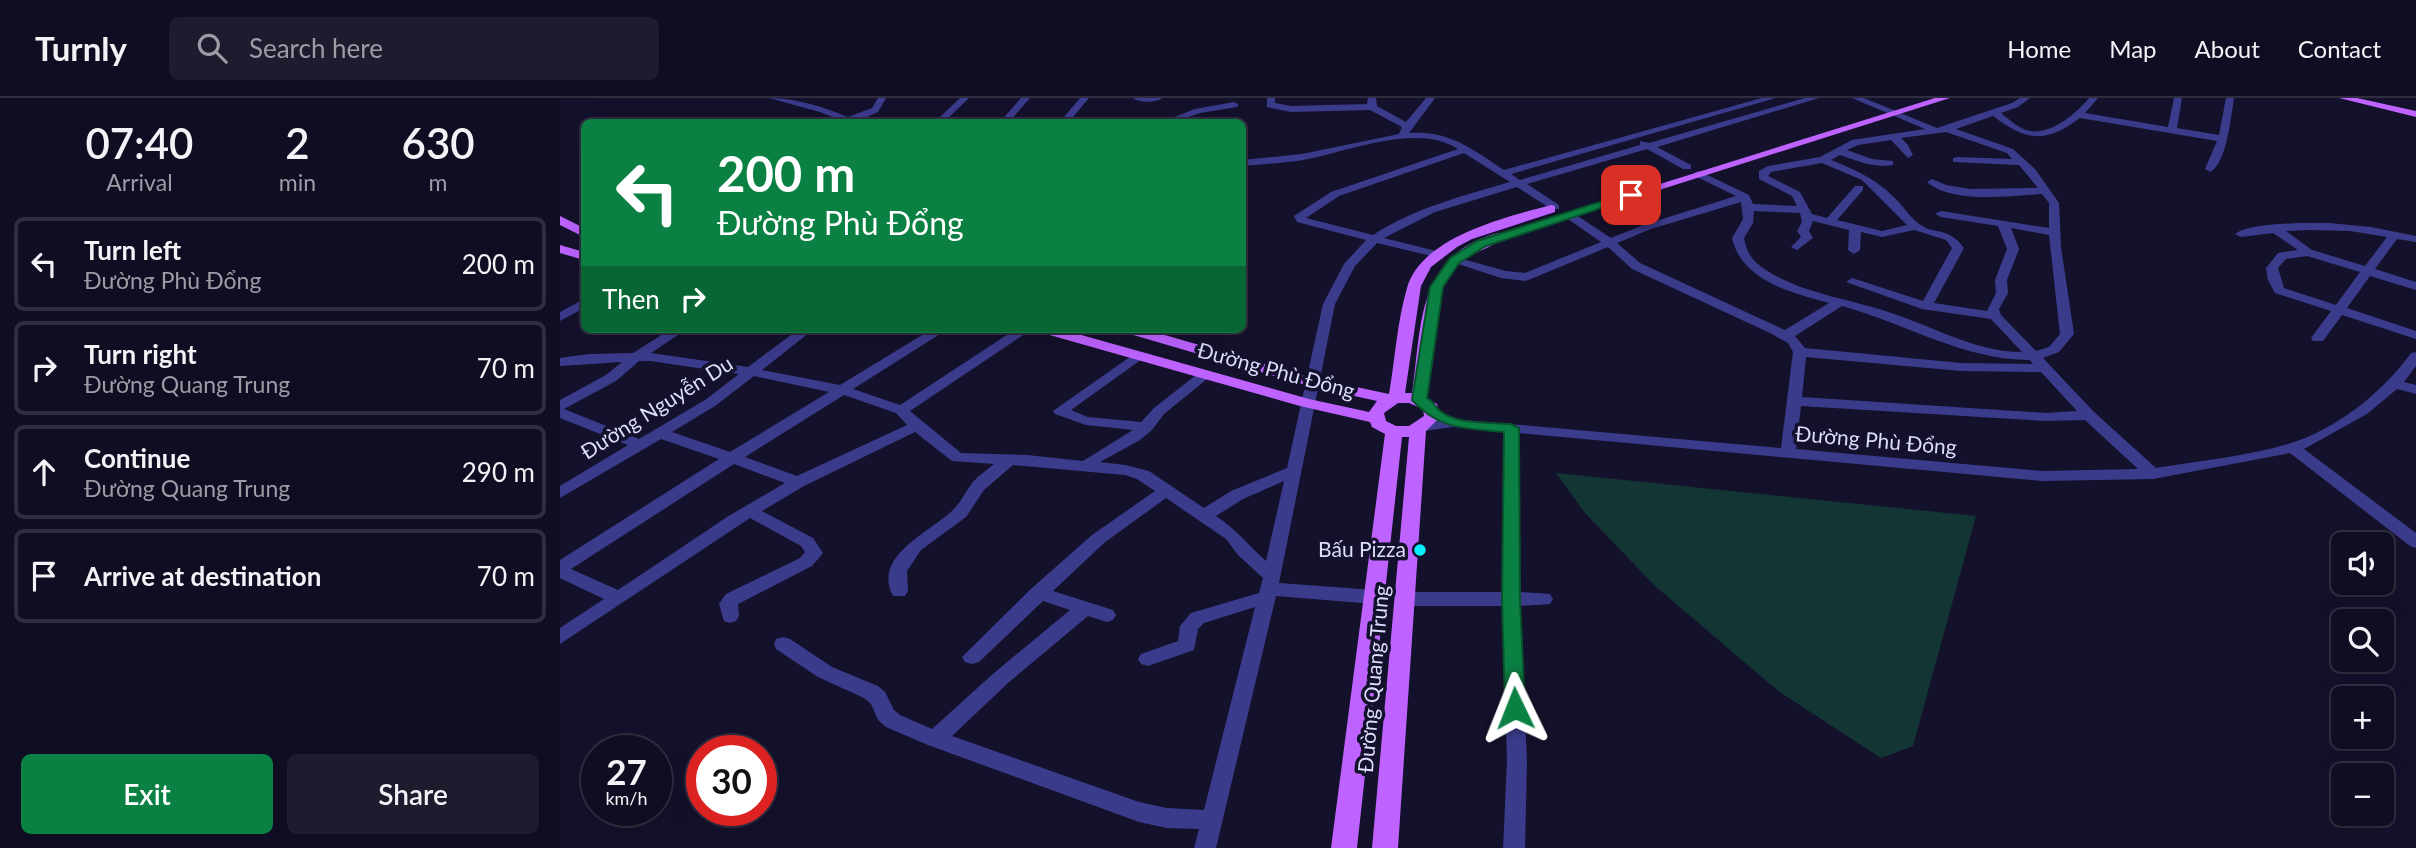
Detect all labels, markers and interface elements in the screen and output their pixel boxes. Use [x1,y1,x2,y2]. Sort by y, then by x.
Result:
search box [169,17,659,80]
text: Turnly [35,28,127,68]
icon: search [193,29,231,67]
text: Search here [249,32,383,64]
text: Home [2007,34,2071,63]
text: Map [2109,34,2157,63]
text: About [2195,34,2260,63]
text: Contact [2298,34,2381,63]
text: 07:40 [85,118,193,168]
text: 2 [285,118,310,168]
text: 630 [402,118,475,168]
text: 200 m [717,144,855,202]
icon: left [602,147,693,238]
pin [1601,165,1661,225]
text: Arrival [106,168,173,196]
text: min [279,168,316,196]
text: m [429,168,448,196]
icon: arrive [1612,176,1650,214]
text: Đường Phù Đổng [717,203,964,242]
text: Turn left [84,234,181,266]
icon: left [25,245,63,283]
text: 200 m [462,248,535,280]
text: Đường Phù Đổng [84,266,261,294]
icon: right [674,280,712,318]
text: Then [602,283,660,315]
street label: Đường Phù Đổng [1195,337,1358,403]
text: Turn right [84,338,197,370]
icon: right [25,349,63,387]
street label: Đường Nguyễn Du [576,350,737,464]
text: 70 m [477,352,535,384]
text: Đường Quang Trung [84,370,290,398]
street label: Đường Phù Đổng [1794,420,1958,459]
text: Continue [84,442,190,474]
icon: ahead [25,453,63,491]
text: 290 m [462,456,535,488]
text: Đường Quang Trung [84,474,290,502]
map controls [2331,532,2394,826]
button: sound [2331,532,2394,595]
place label: Bấu Pizza [1318,536,1406,561]
marker: Bấu Pizza [1412,542,1428,558]
icon: arrive [25,557,63,595]
text: Arrive at destination [84,560,321,592]
text: 70 m [477,560,535,592]
street label: Đường Quang Trung [1352,584,1393,774]
button: search [2331,609,2394,672]
position arrow [1478,671,1552,745]
button: + [2331,686,2394,749]
speed limit sign: 30 [686,735,777,826]
text: 27 [606,750,647,792]
button: Exit [21,754,273,834]
button: Share [287,754,539,834]
button: − [2331,763,2394,826]
text: km/h [605,787,648,809]

